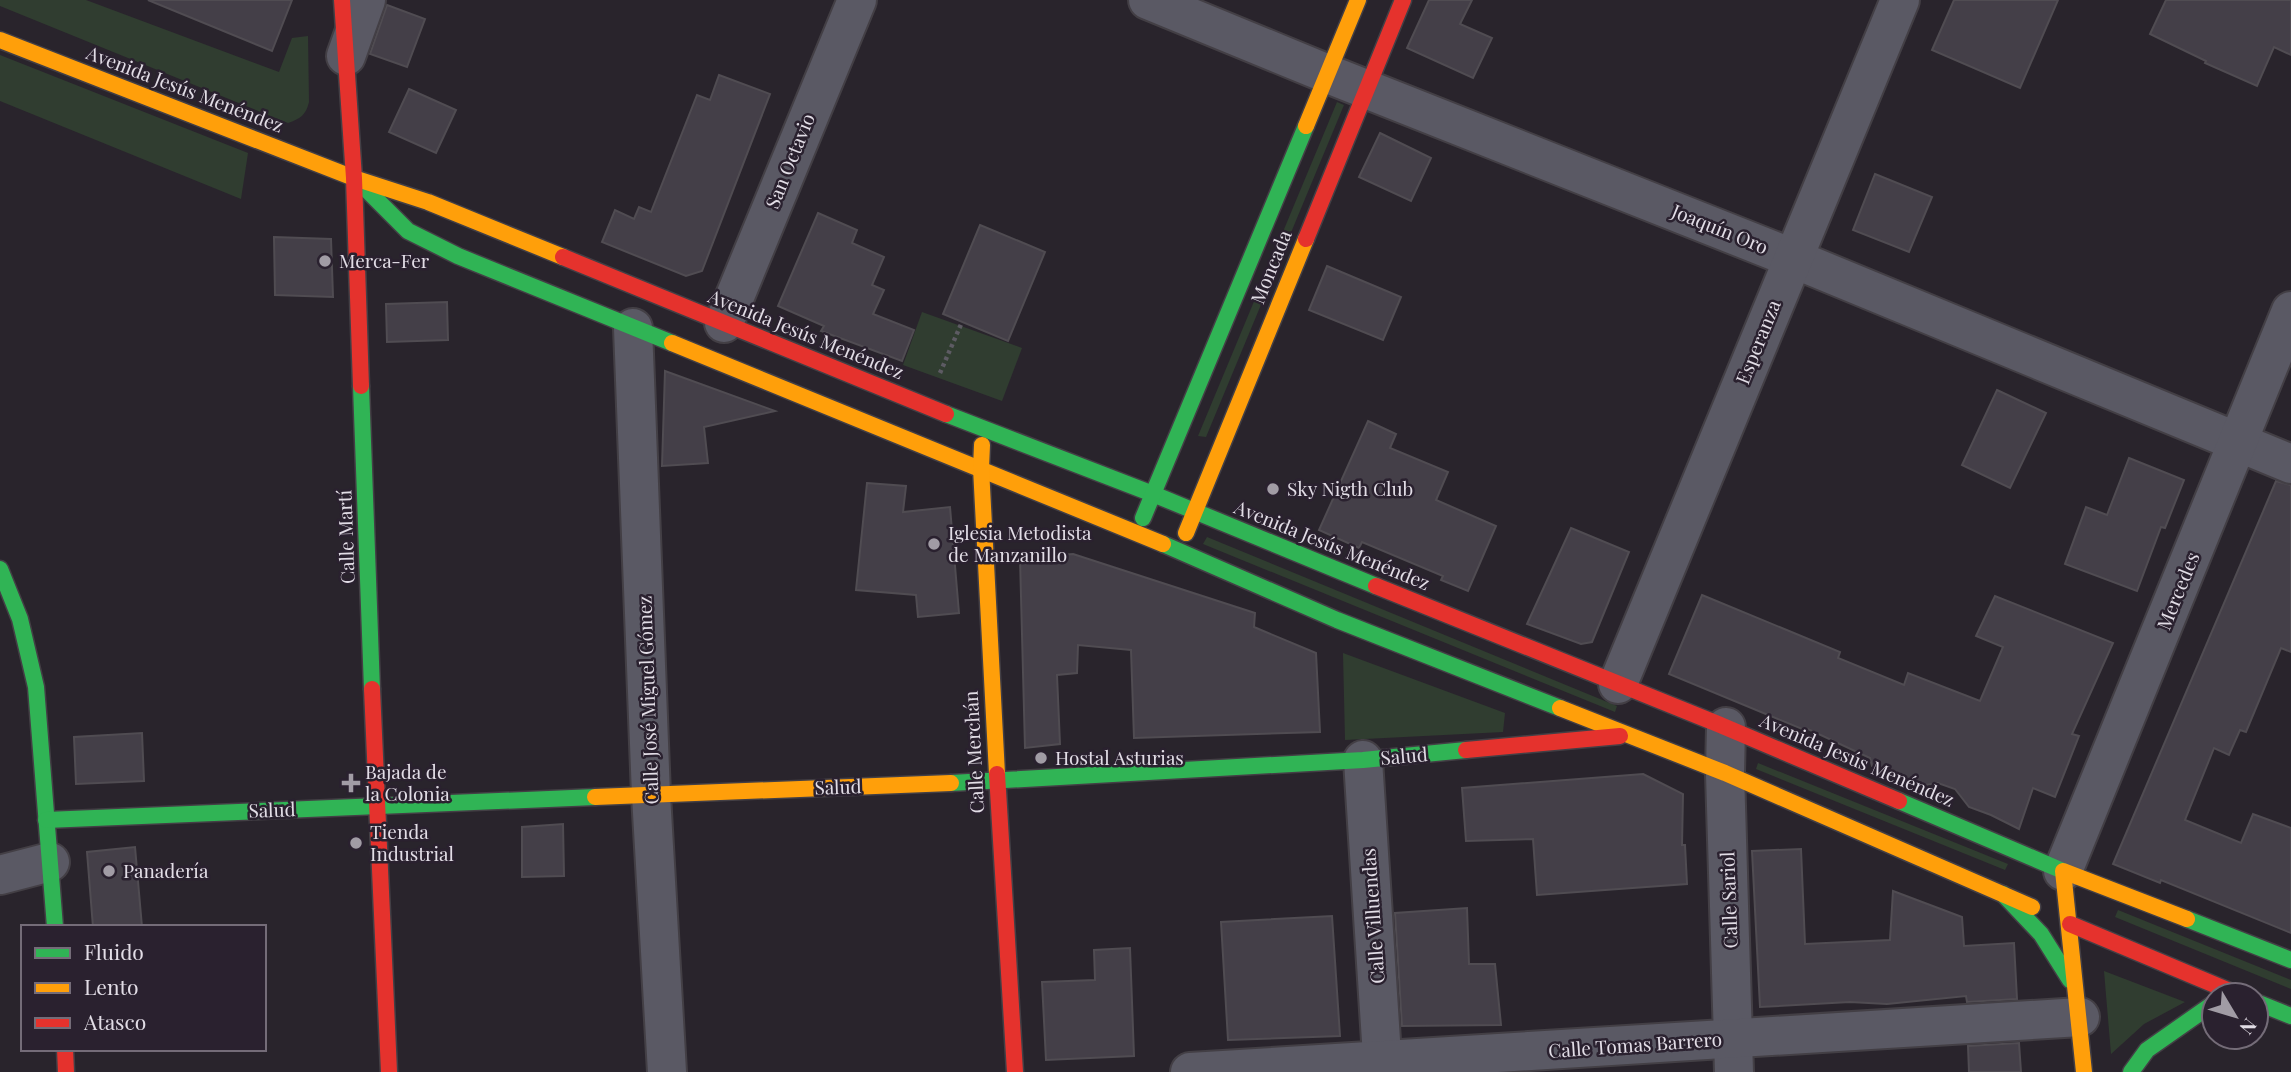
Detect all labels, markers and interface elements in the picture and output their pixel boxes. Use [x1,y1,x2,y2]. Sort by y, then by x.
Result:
street label: Avenida Jesús Menéndez [82,38,287,138]
street label: San Octavio [758,109,820,212]
street label: Joaquín Oro [1667,197,1772,259]
street label: Moncada [1244,225,1297,307]
place label: Merca-Fer [339,247,430,273]
marker: Merca-Fer [317,253,333,269]
street label: Avenida Jesús Menéndez [704,282,908,384]
street label: Esperanza [1728,295,1786,388]
place label: Sky Nigth Club [1287,475,1413,501]
marker: Sky Nigth Club [1265,481,1281,497]
street label: Calle Martí [330,489,360,585]
street label: Avenida Jesús Menéndez [1230,493,1434,595]
place label: Iglesia Metodista de Manzanillo [948,519,1092,567]
marker: Iglesia Metodista de Manzanillo [926,536,942,552]
street label: Mercedes [2150,548,2204,633]
street label: Calle José Miguel Gómez [630,595,664,805]
street label: Calle Merchán [957,689,989,814]
street label: Avenida Jesús Menéndez [1755,706,1959,812]
street label: Salud [1379,740,1429,770]
place label: Hostal Asturias [1055,744,1184,770]
marker: Hostal Asturias [1033,750,1049,766]
place label: Bajada de la Colonia [365,758,450,806]
street label: Salud [814,772,862,800]
marker: Bajada de la Colonia [343,775,359,791]
street label: Salud [248,795,296,823]
place label: Tienda Industrial [370,818,455,866]
marker: Tienda Industrial [348,835,364,851]
street label: Calle Villuendas [1354,847,1390,985]
street label: Calle Sariol [1713,851,1743,949]
place label: Panadería [123,857,209,883]
marker: Panadería [101,863,117,879]
legend [21,925,266,1051]
text: Fluido [84,937,144,965]
text: Lento [84,972,138,1000]
north arrow [2200,981,2270,1051]
text: Atasco [83,1007,146,1035]
text: N [2235,1014,2264,1041]
street label: Calle Tomas Barrero [1547,1025,1723,1063]

